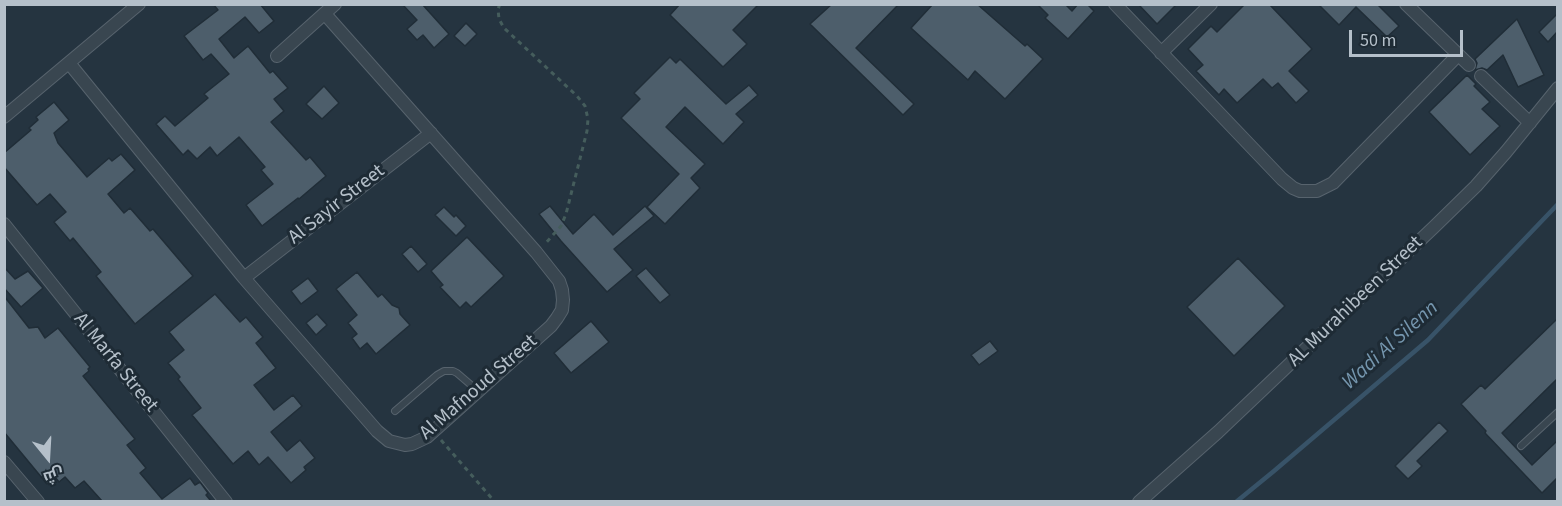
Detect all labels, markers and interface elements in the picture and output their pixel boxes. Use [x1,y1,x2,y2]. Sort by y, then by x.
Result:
scale bar [1352,18,1466,56]
text: 50 m [1360,28,1396,53]
street label: Al Sayir Street [284,160,390,250]
street label: AL Murahibeen Street [1284,231,1428,373]
water label: Wadi Al Silenn [1338,296,1444,396]
street label: Al Marfa Street [68,308,162,418]
street label: Al Mafnoud Street [415,330,543,446]
north arrow [18,428,78,488]
text: ش [40,461,67,489]

